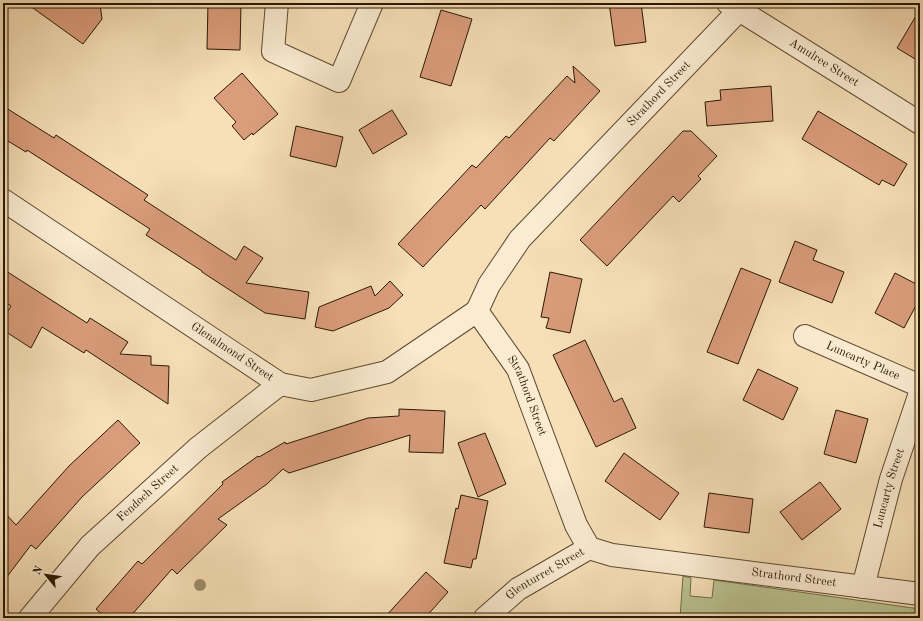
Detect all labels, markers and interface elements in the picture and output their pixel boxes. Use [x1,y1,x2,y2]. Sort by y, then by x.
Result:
street label: Amulree Street [787,37,861,89]
street label: Strathord Street [625,59,693,129]
street label: Glenalmond Street [189,320,276,384]
street label: Luncarty Place [824,340,902,383]
street label: Strathord Street [505,354,548,438]
street label: Luncarty Street [872,447,907,530]
street label: Fendoch Street [115,463,181,524]
street label: Glenturret Street [504,546,587,602]
north arrow [26,555,66,595]
text: N [32,564,46,577]
street label: Strathord Street [751,567,837,589]

